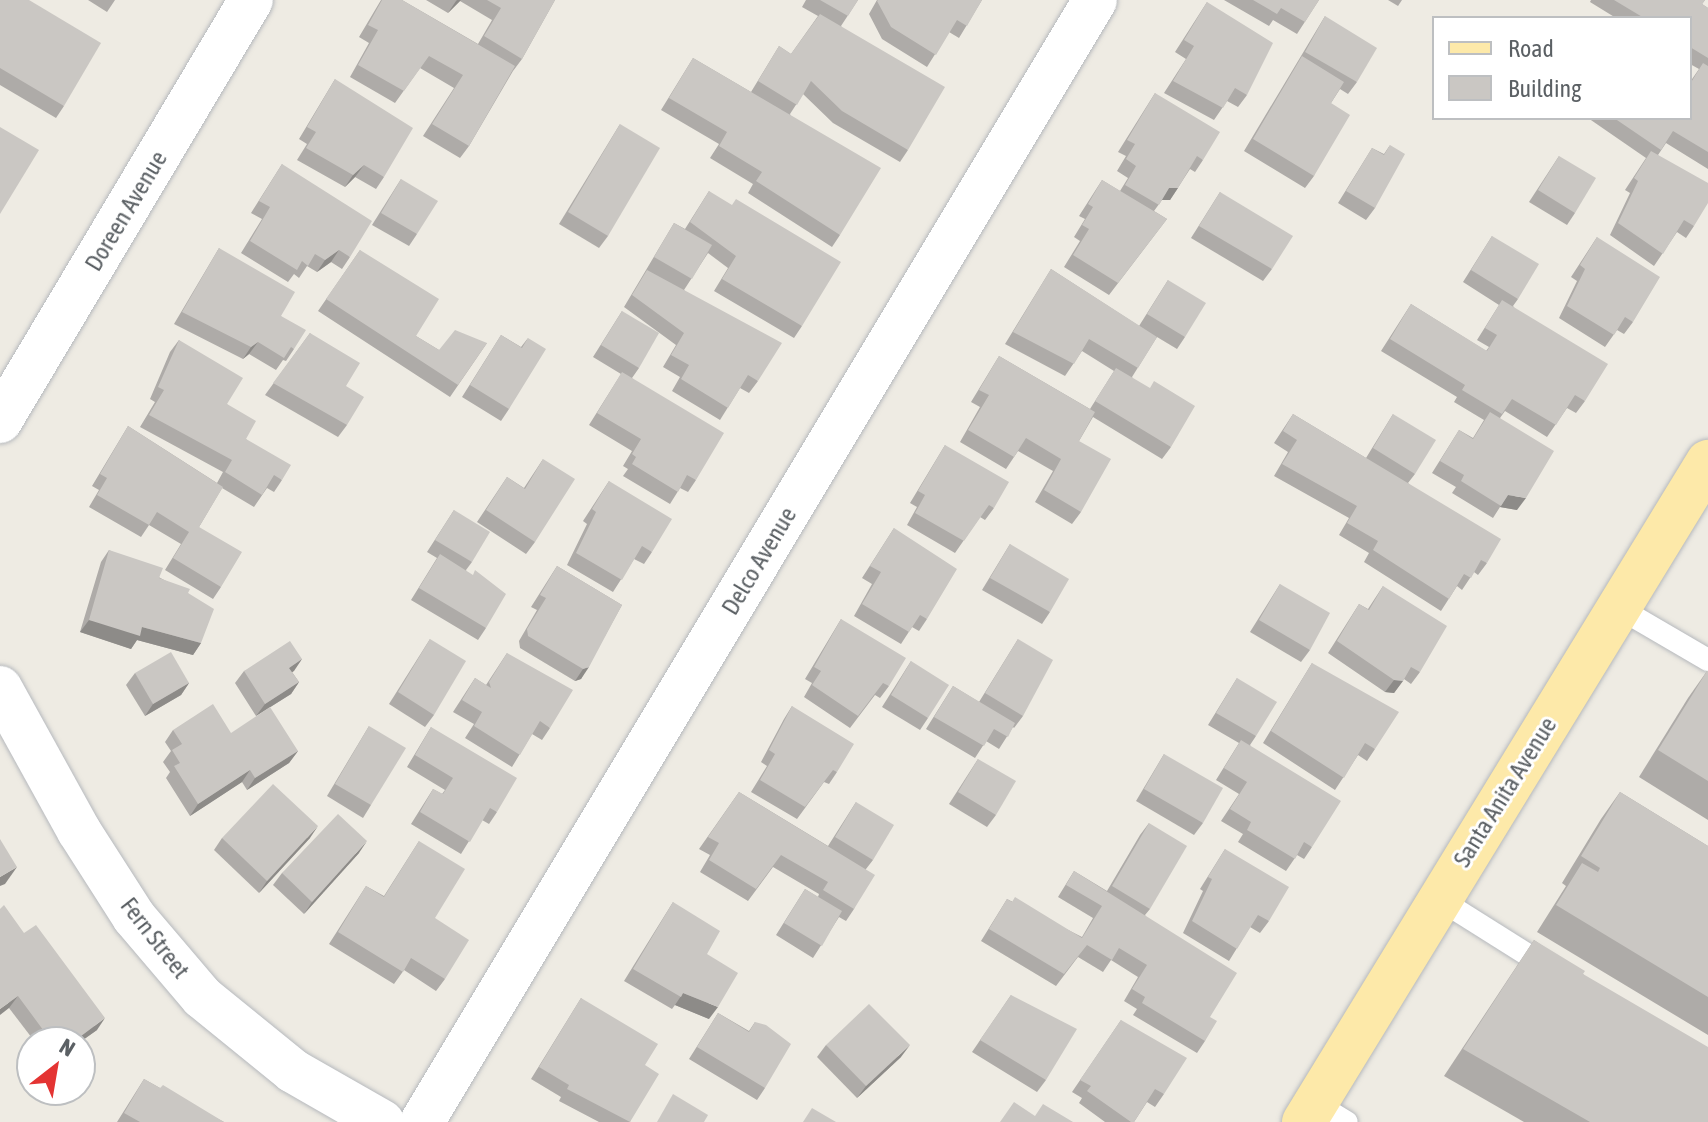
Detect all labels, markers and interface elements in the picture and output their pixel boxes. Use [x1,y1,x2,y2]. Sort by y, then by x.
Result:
legend [1432,16,1692,120]
text: Road [1508,35,1554,62]
text: Building [1508,75,1581,102]
street label: Doreen Avenue [79,146,173,276]
street label: Delco Avenue [716,502,802,620]
street label: Santa Anita Avenue [1447,712,1563,872]
street label: Fern Street [114,892,196,984]
north arrow [16,1026,96,1106]
text: N [55,1033,80,1062]

